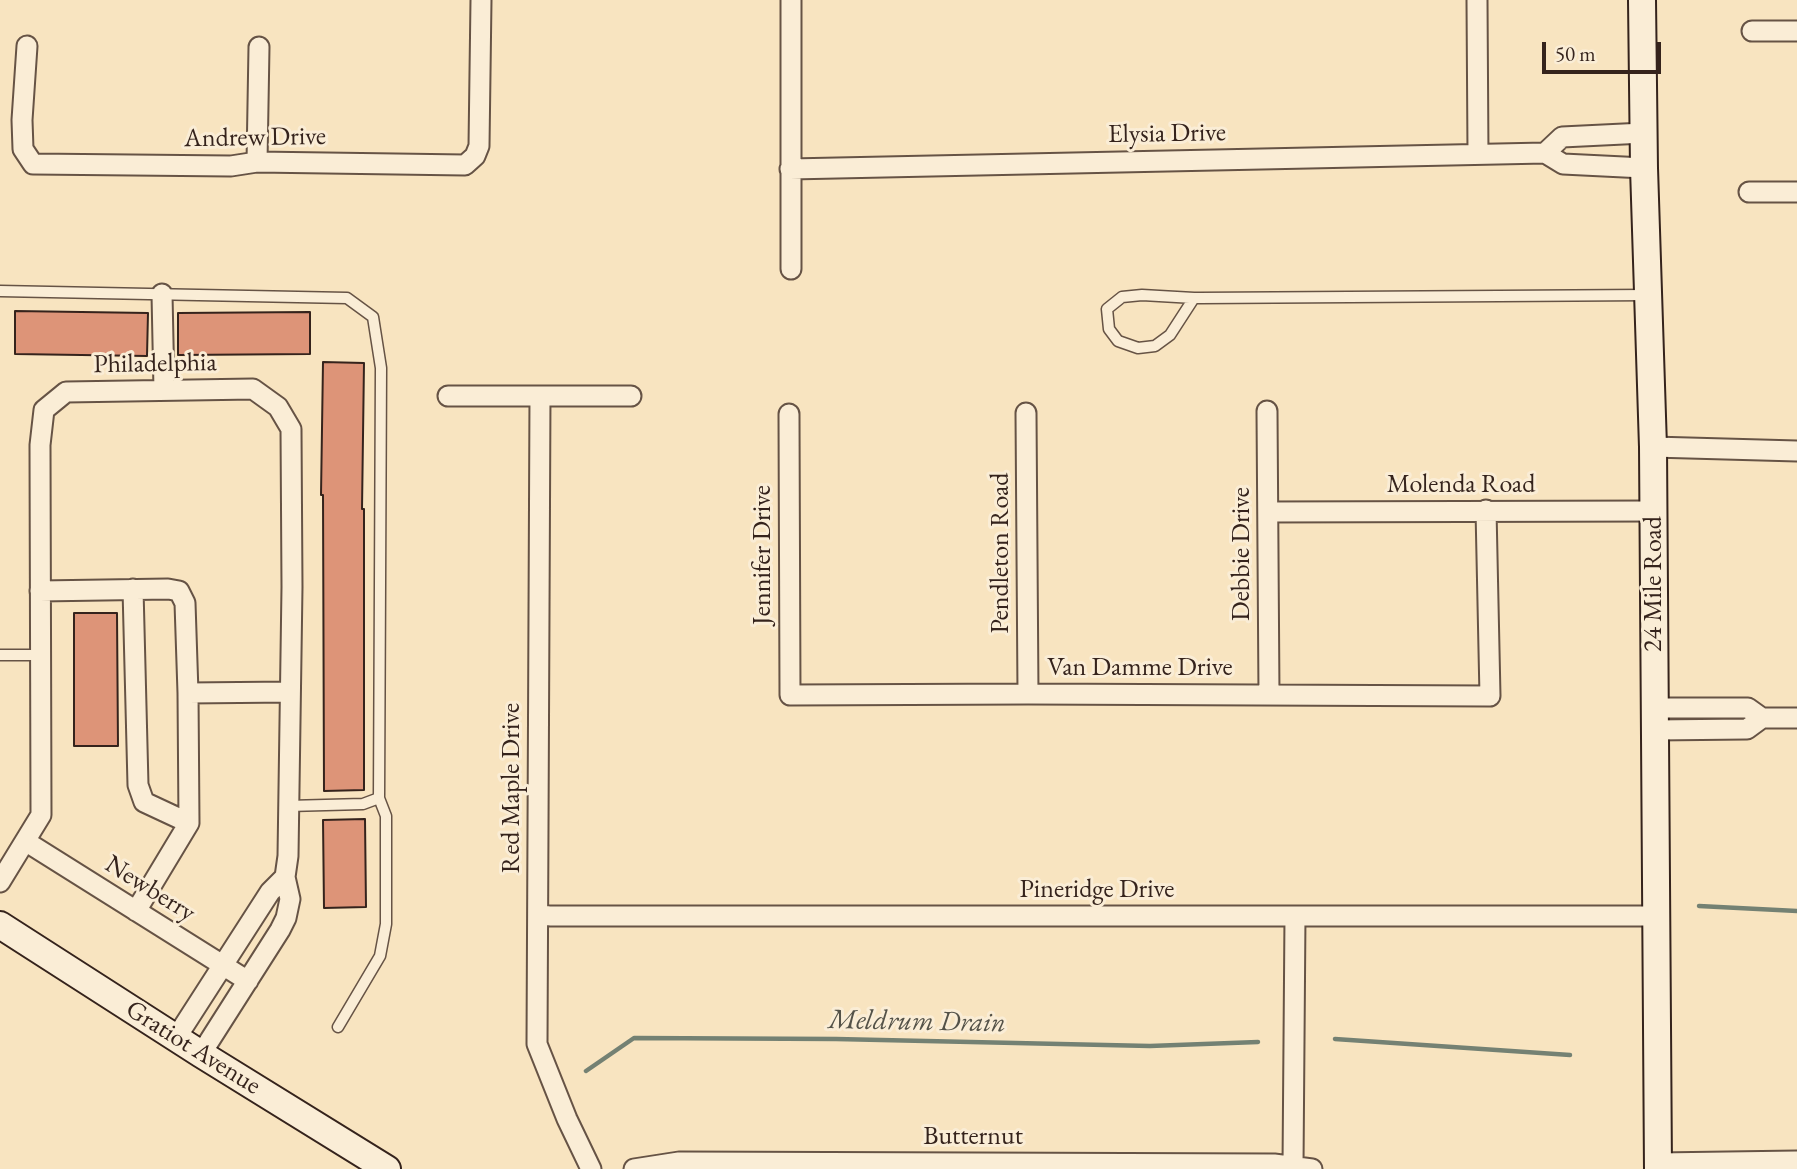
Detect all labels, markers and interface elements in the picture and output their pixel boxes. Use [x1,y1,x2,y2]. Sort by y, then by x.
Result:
scale bar [1545,28,1664,72]
text: 50 m [1555,40,1596,67]
street label: Elysia Drive [1108,117,1226,151]
street label: Andrew Drive [184,121,326,155]
street label: Philadelphia [93,347,217,381]
street label: Molenda Road [1387,469,1535,501]
street label: Pendleton Road [985,473,1017,633]
street label: Jennifer Drive [747,485,779,625]
street label: Debbie Drive [1226,487,1258,621]
street label: 24 Mile Road [1638,516,1670,652]
street label: Van Damme Drive [1047,652,1233,684]
street label: Red Maple Drive [496,703,528,873]
street label: Newberry [99,849,201,929]
street label: Pineridge Drive [1020,874,1174,906]
street label: Gratiot Avenue [120,994,266,1102]
water label: Meldrum Drain [828,1004,1006,1040]
street label: Butternut [923,1121,1023,1153]

